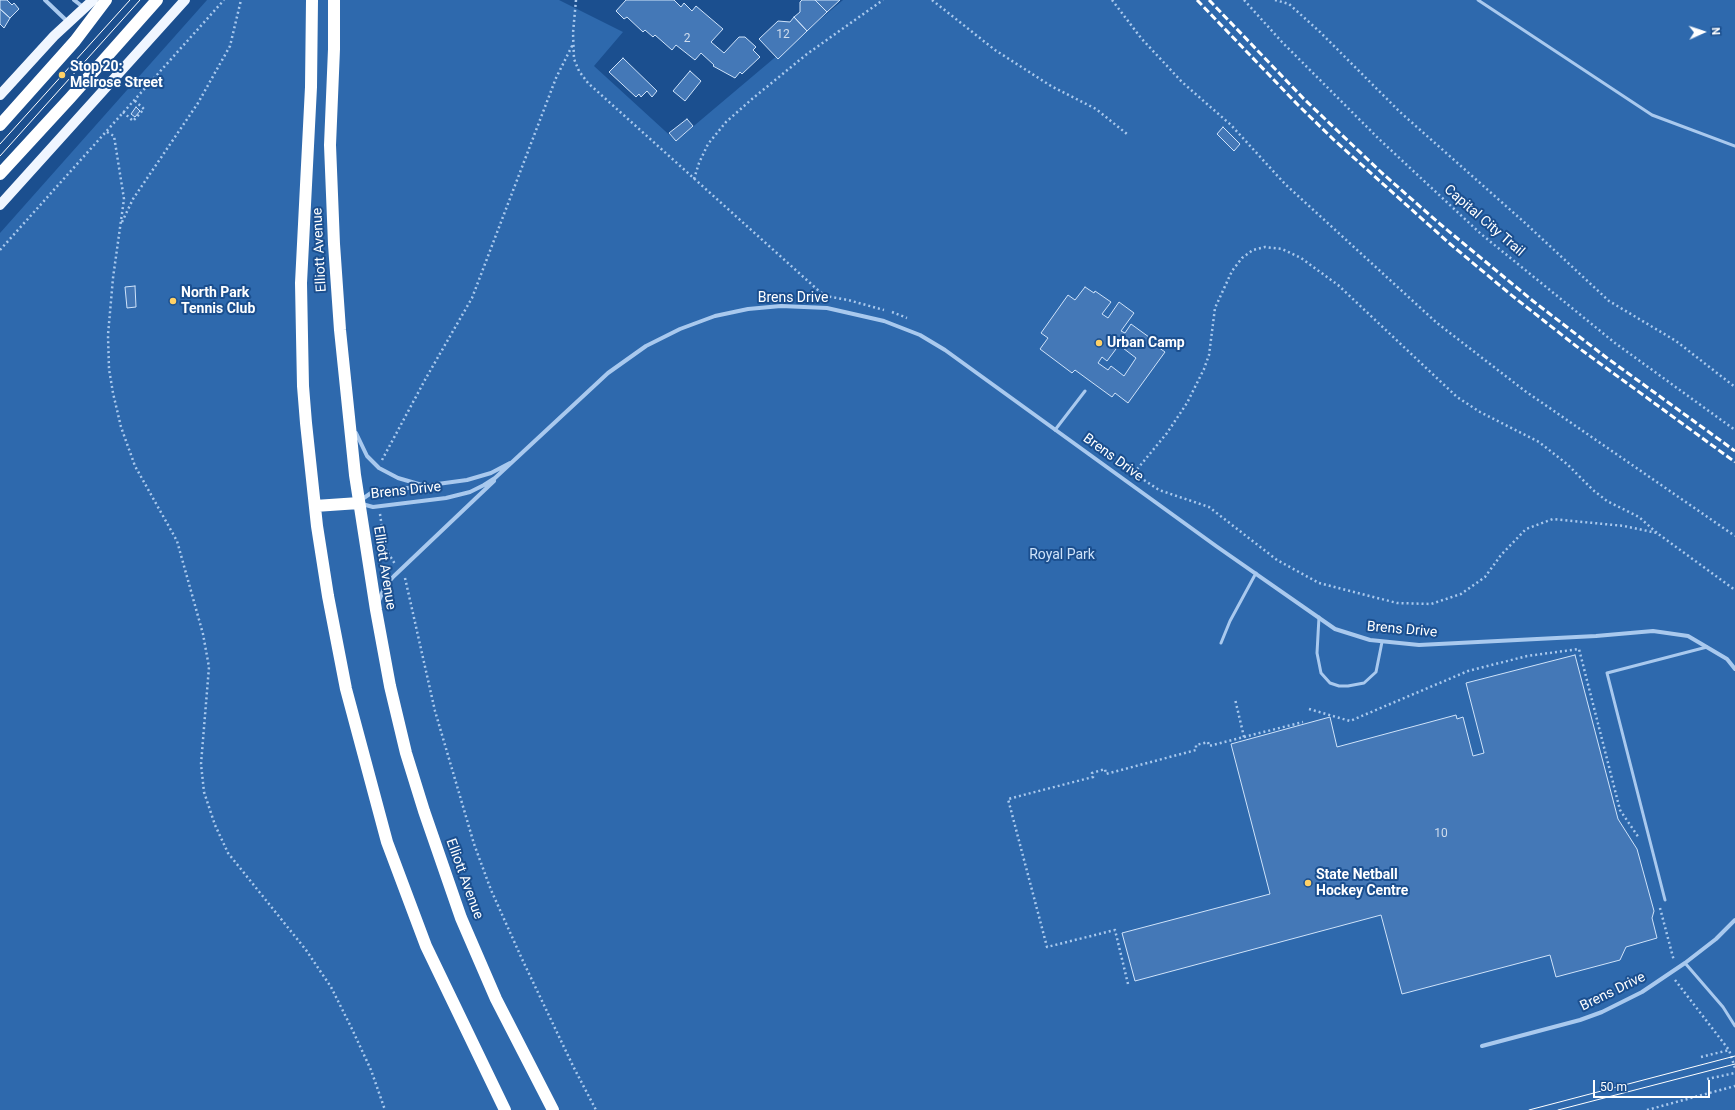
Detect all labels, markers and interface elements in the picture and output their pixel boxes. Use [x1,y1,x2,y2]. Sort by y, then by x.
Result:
north arrow [1683,12,1723,52]
text: N [1709,27,1722,36]
house number: 12 [776,28,790,42]
house number: 2 [684,32,690,46]
place label: Stop 20: Melrose Street [70,59,163,92]
marker: Stop 20: Melrose Street [57,70,67,80]
street label: Capital City Trail [1440,182,1528,260]
street label: Elliott Avenue [309,207,331,293]
place label: North Park Tennis Club [181,285,255,318]
street label: Brens Drive [758,290,828,306]
marker: North Park Tennis Club [168,296,178,306]
place label: Urban Camp [1107,335,1185,351]
marker: Urban Camp [1094,338,1104,348]
street label: Brens Drive [1079,430,1147,486]
street label: Brens Drive [370,479,442,503]
street label: Elliott Avenue [369,525,399,611]
park label: Royal Park [1029,547,1095,563]
street label: Brens Drive [1366,619,1438,641]
house number: 10 [1434,827,1448,841]
street label: Elliott Avenue [442,836,486,922]
place label: State Netball Hockey Centre [1316,867,1408,900]
marker: State Netball Hockey Centre [1303,878,1313,888]
street label: Brens Drive [1578,969,1648,1015]
scale bar [1595,1072,1712,1098]
text: 50 m [1600,1080,1627,1094]

